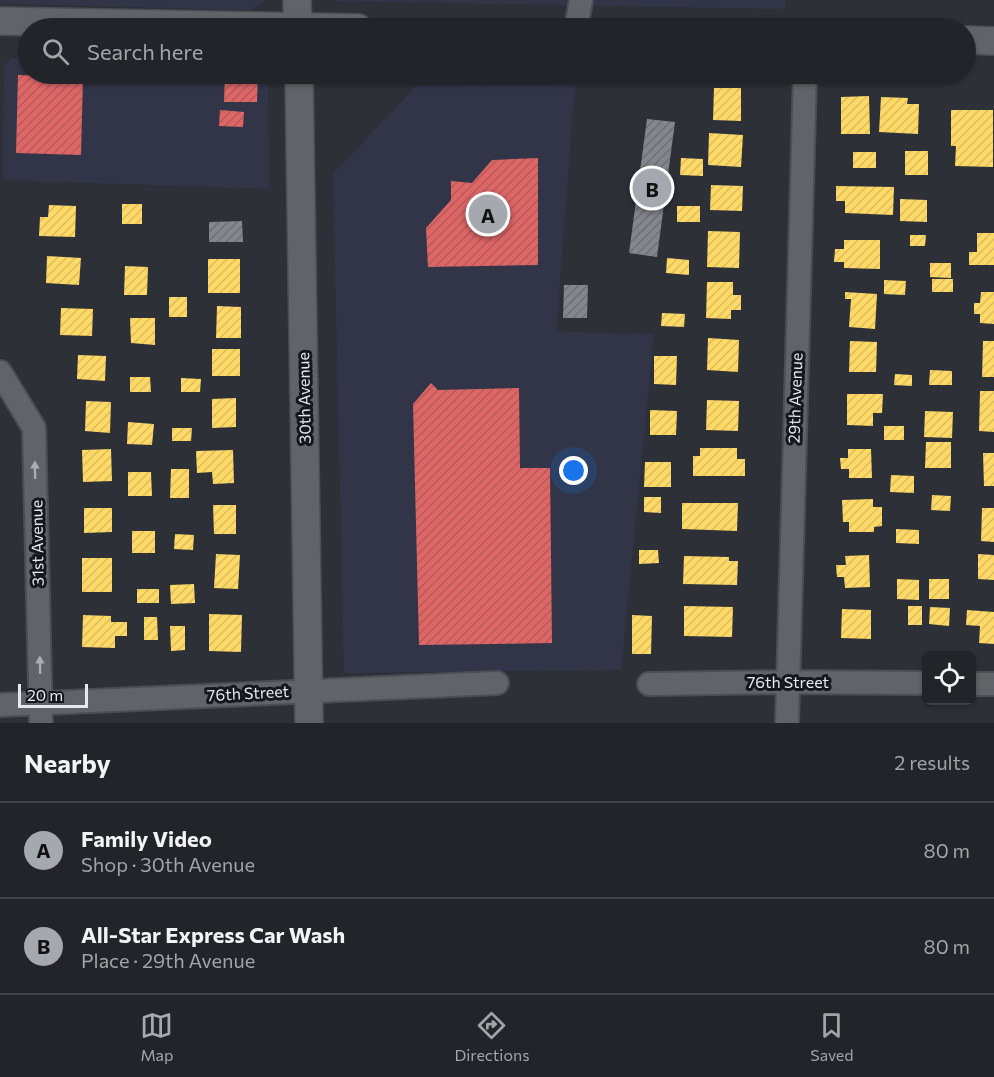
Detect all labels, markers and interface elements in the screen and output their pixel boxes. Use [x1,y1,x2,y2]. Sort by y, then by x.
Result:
search box [18,18,976,84]
icon: search [39,35,72,68]
text: Search here [87,38,203,65]
pin: B [632,166,672,210]
pin: A [468,192,508,236]
street label: 30th Avenue [293,352,314,444]
street label: 29th Avenue [783,352,806,444]
your location [559,456,588,485]
one-way arrow [30,460,40,479]
street label: 31st Avenue [26,500,47,586]
map controls [922,651,976,705]
button: locate [922,651,976,705]
one-way arrow [35,655,44,674]
street label: 76th Street [747,672,830,691]
scale bar [18,681,88,708]
street label: 76th Street [206,681,290,704]
text: 20 m [27,685,63,704]
text: Nearby [24,747,111,778]
text: 2 results [894,750,970,774]
text: Family Video [81,825,212,852]
text: A [36,838,51,862]
text: 80 m [924,838,970,862]
text: Shop · 30th Avenue [81,852,255,876]
text: All-Star Express Car Wash [81,921,345,948]
text: B [37,934,50,958]
text: 80 m [924,934,970,958]
text: Place · 29th Avenue [81,948,255,972]
tab: Map [140,1009,173,1064]
tab: Directions [454,1009,529,1064]
tab: Saved [810,1009,854,1064]

